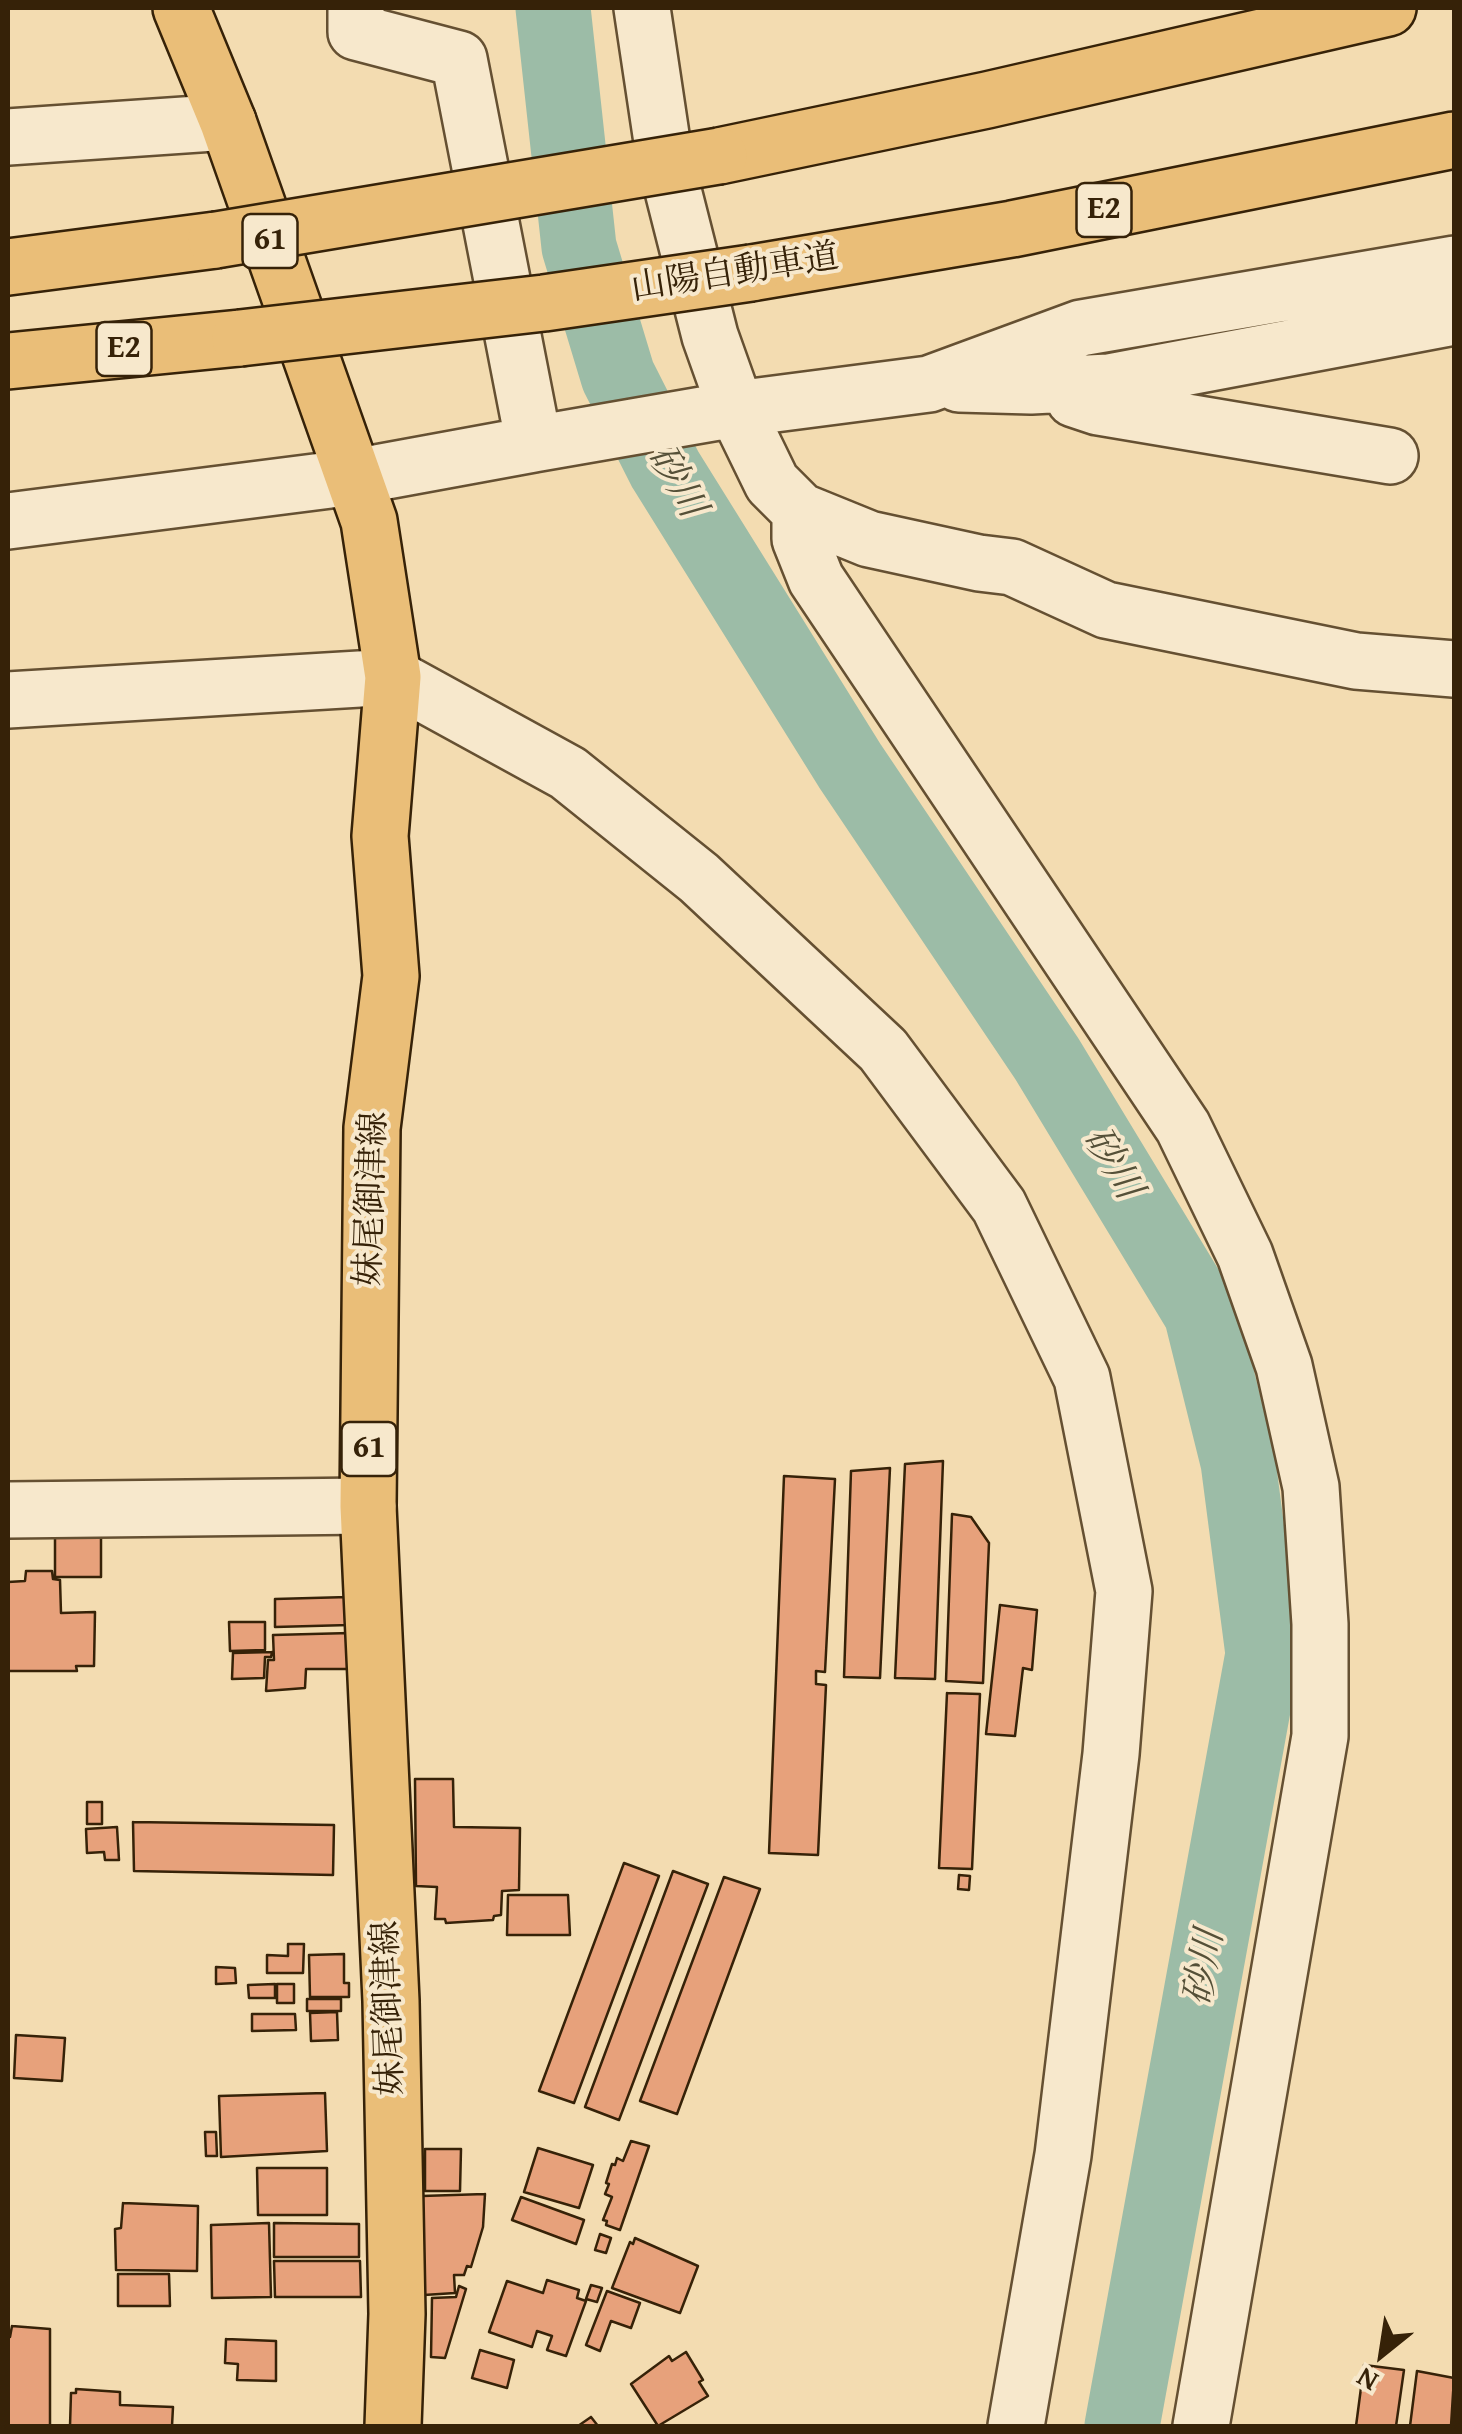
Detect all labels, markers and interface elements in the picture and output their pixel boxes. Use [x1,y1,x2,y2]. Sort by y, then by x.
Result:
road number: E2 [1076,183,1132,237]
road number: 61 [242,214,298,268]
street label: 山陽自動車道 [628,237,842,311]
road number: E2 [96,322,152,376]
water label: 砂川 [636,438,714,526]
street label: 妹尾御津線 [349,1111,397,1287]
water label: 砂川 [1072,1120,1150,1208]
road number: 61 [342,1422,396,1476]
street label: 妹尾御津線 [366,1920,414,2096]
water label: 砂川 [1177,1927,1235,2009]
north arrow [1332,2304,1432,2404]
text: N [1348,2358,1385,2403]

